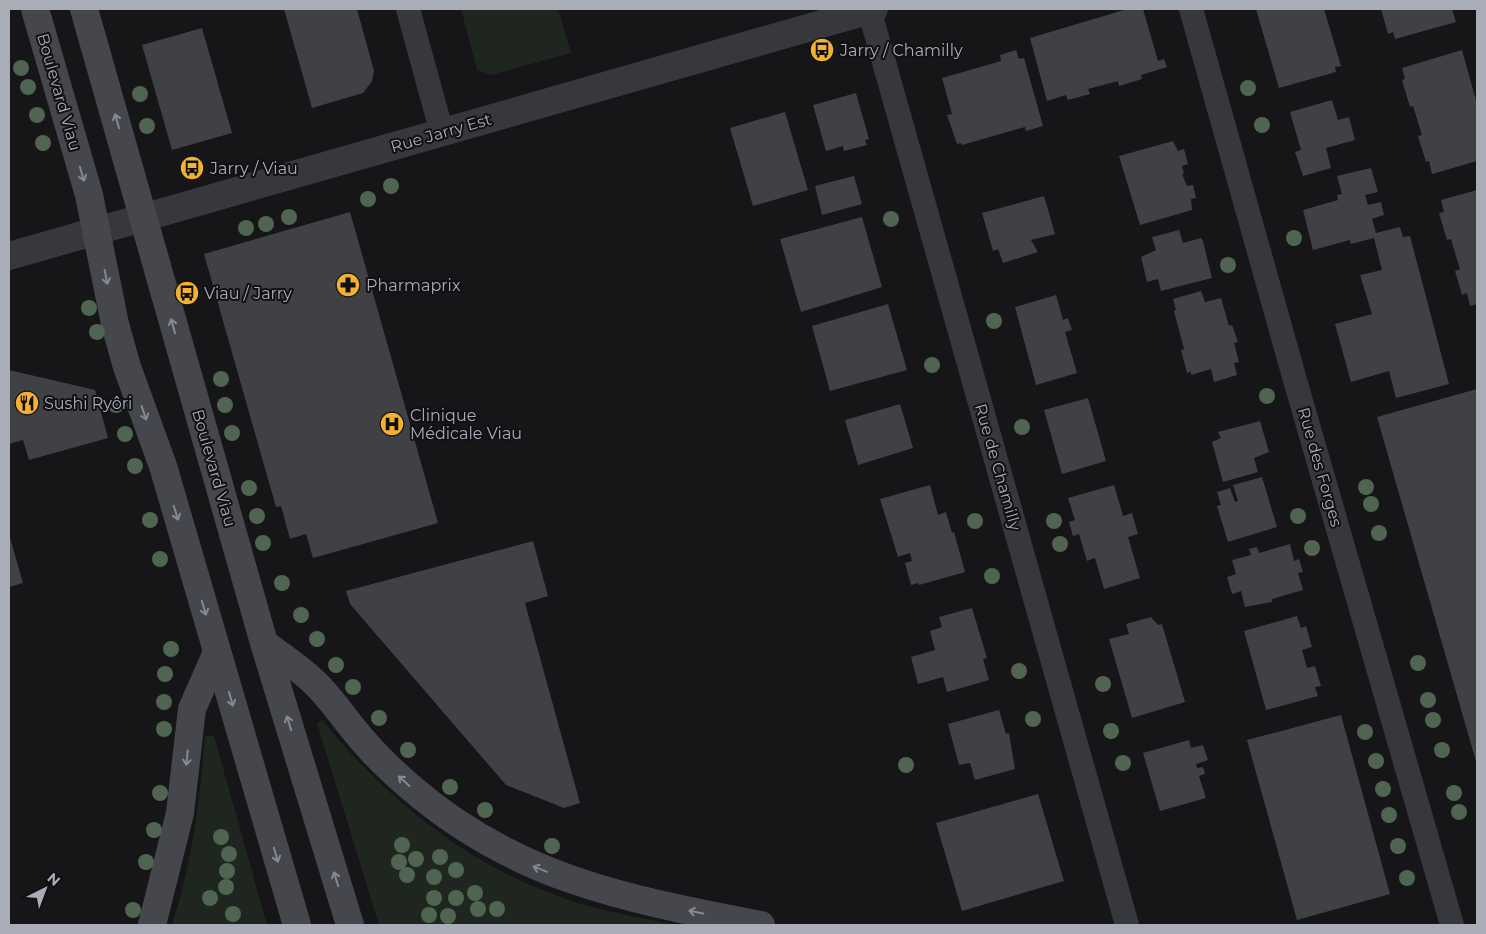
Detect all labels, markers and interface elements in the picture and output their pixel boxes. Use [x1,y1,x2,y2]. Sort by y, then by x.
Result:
street label: Boulevard Viau [33,31,85,153]
bus stop icon: Jarry / Chamilly [809,37,835,63]
place label: Jarry / Chamilly [839,41,963,60]
street label: Rue Jarry Est [388,109,494,156]
one-way arrow [111,113,121,129]
bus stop icon: Jarry / Viau [179,155,205,181]
place label: Jarry / Viau [209,159,298,178]
one-way arrow [78,165,88,181]
one-way arrow [102,269,111,285]
pharmacy icon: Pharmaprix [335,272,361,298]
place label: Pharmaprix [366,276,461,295]
bus stop icon: Viau / Jarry [174,280,200,306]
place label: Viau / Jarry [204,284,292,303]
one-way arrow [168,319,177,335]
restaurant icon: Sushi Ryôri [14,390,40,416]
place label: Sushi Ryôri [44,394,132,413]
street label: Rue de Chamilly [971,401,1025,533]
one-way arrow [140,405,149,420]
street label: Rue des Forges [1294,405,1346,529]
place label: Clinique Médicale Viau [410,406,522,443]
street label: Boulevard Viau [188,407,240,529]
hospital icon: Clinique Médicale Viau [379,411,405,437]
one-way arrow [171,505,181,521]
one-way arrow [200,599,210,615]
one-way arrow [227,691,237,707]
one-way arrow [283,716,293,732]
one-way arrow [182,749,192,765]
one-way arrow [397,775,410,787]
one-way arrow [272,847,281,863]
one-way arrow [532,863,547,872]
north arrow [20,864,70,914]
text: N [43,869,64,890]
one-way arrow [331,871,341,887]
one-way arrow [688,907,704,916]

